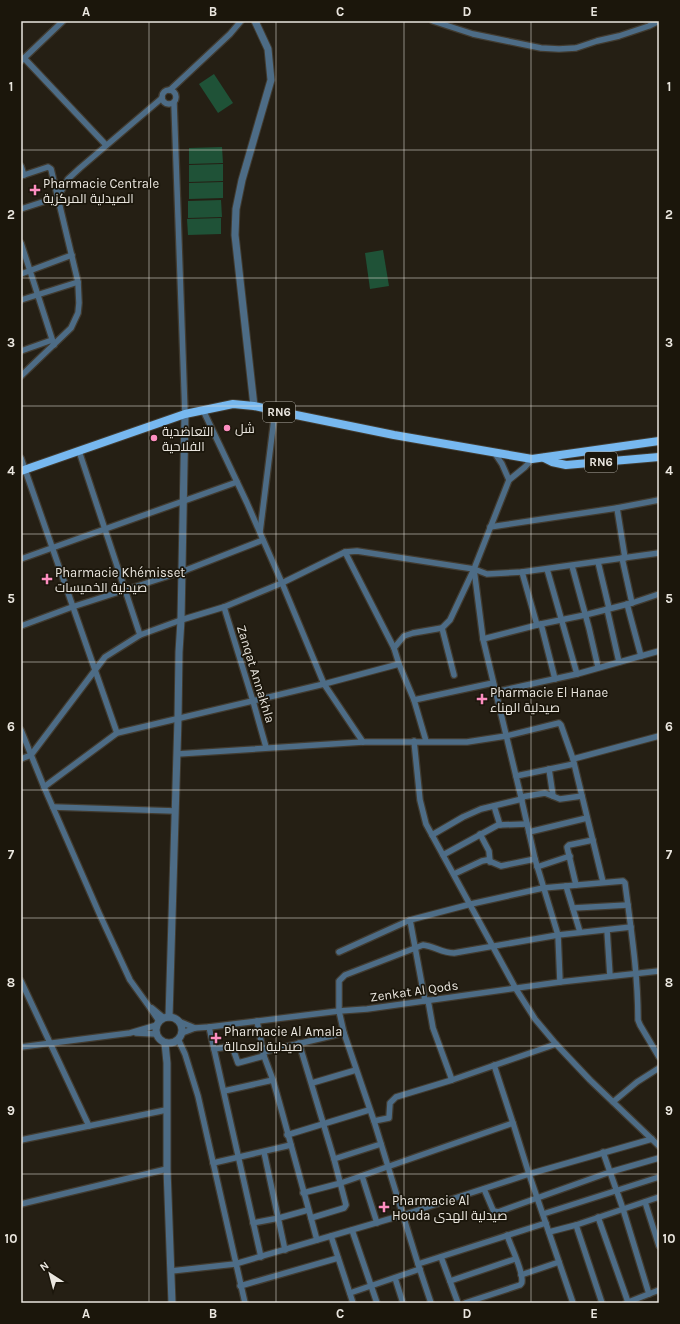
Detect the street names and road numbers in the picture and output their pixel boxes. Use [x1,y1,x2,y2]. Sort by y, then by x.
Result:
road number: RN6 [263,402,295,422]
road number: RN6 [585,452,617,472]
street label: Zanqat Annakhla [233,623,278,725]
street label: Zenkat Al Qods [369,977,459,1005]

